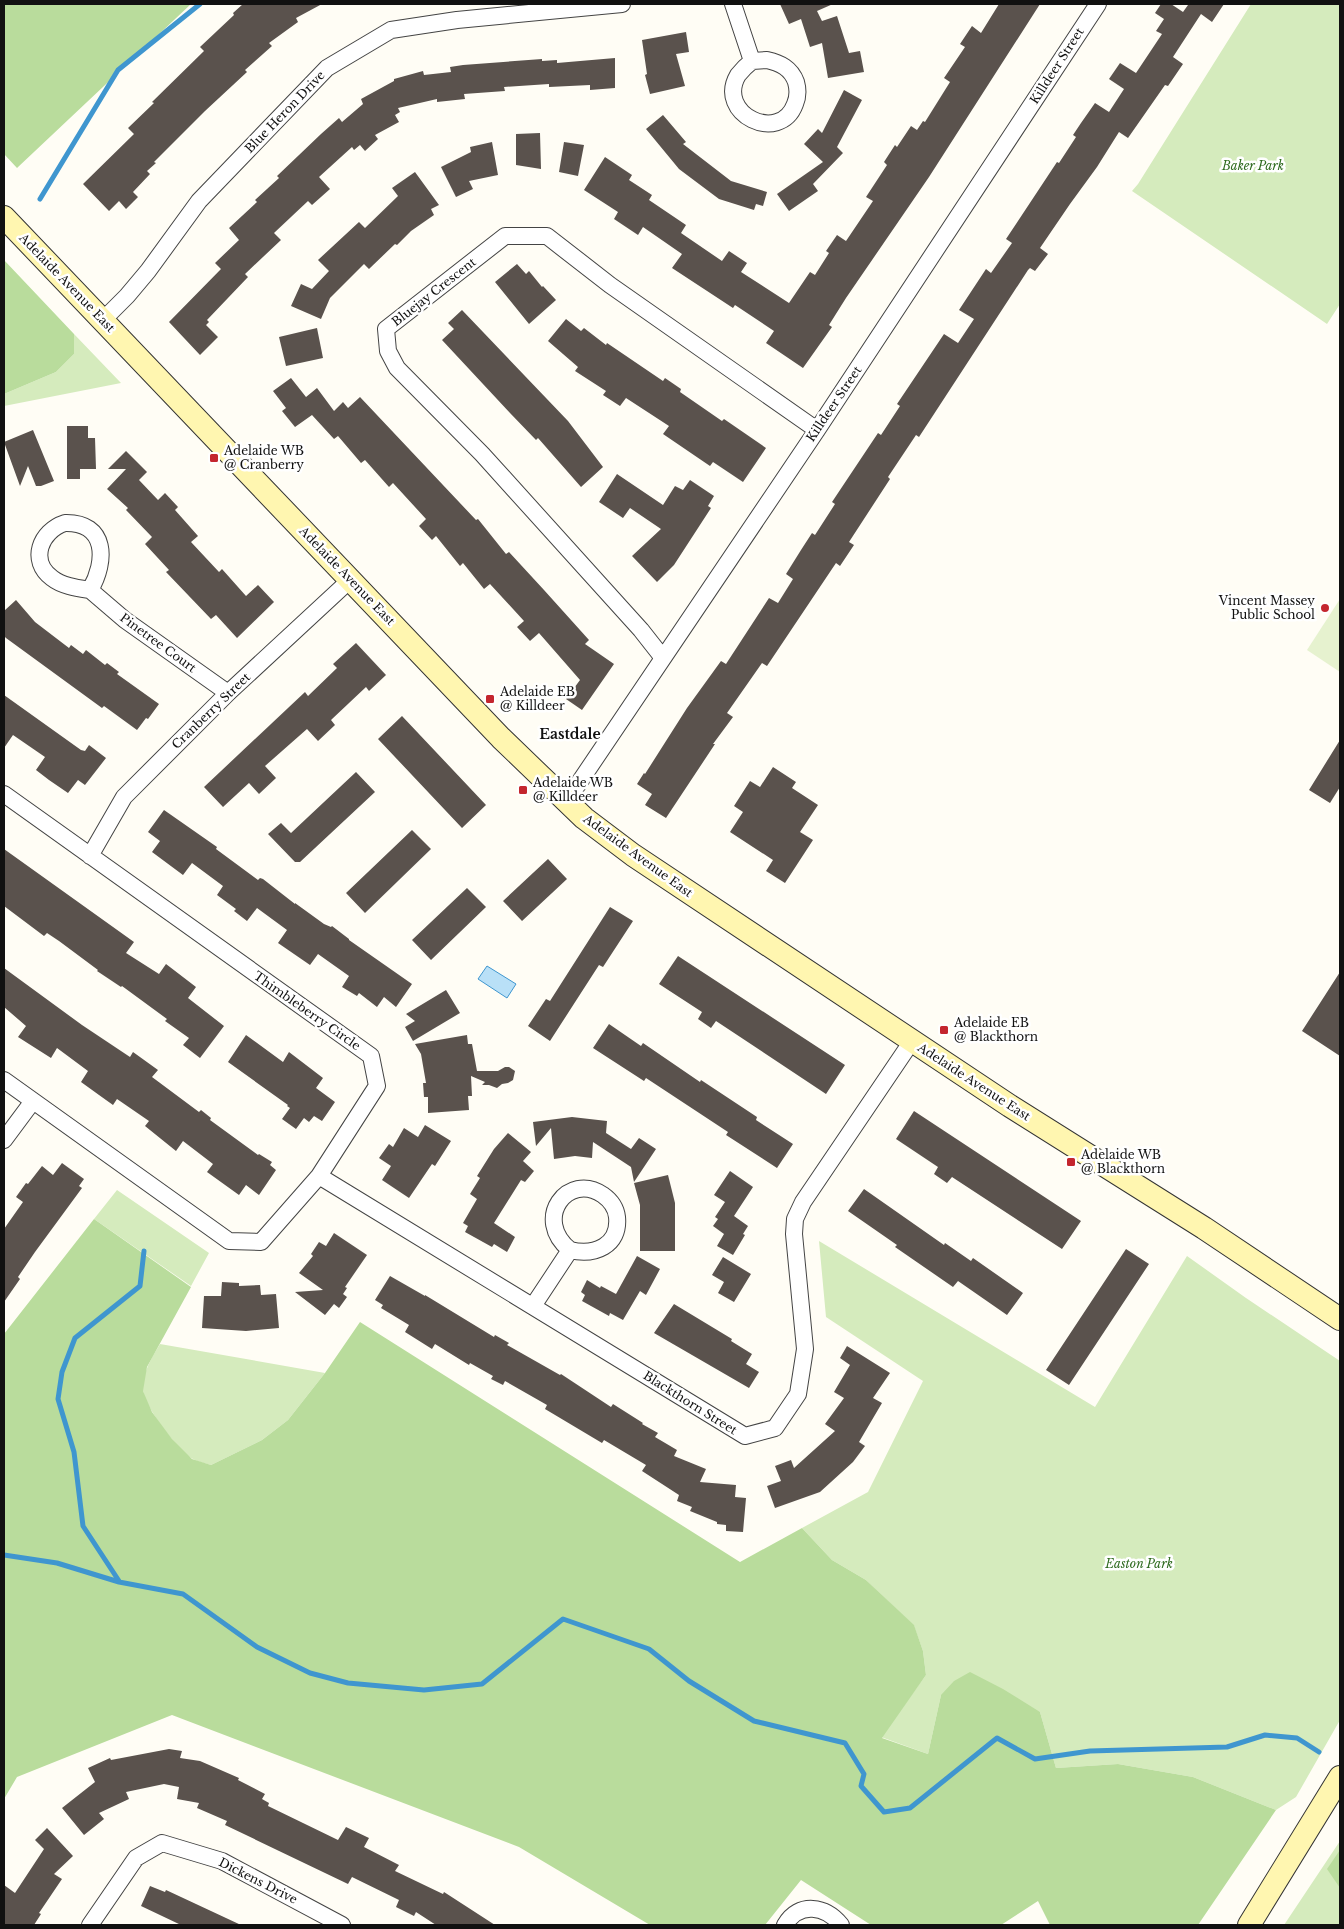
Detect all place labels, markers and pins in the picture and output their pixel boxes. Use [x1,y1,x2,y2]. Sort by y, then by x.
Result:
place label: Adelaide WB @ Cranberry [223,443,304,472]
marker: Adelaide WB @ Cranberry [208,452,220,464]
place label: Vincent Massey Public School [1218,593,1315,622]
marker: Vincent Massey Public School [1319,602,1331,614]
place label: Adelaide EB @ Killdeer [499,684,575,713]
marker: Adelaide EB @ Killdeer [484,693,496,705]
place label: Adelaide WB @ Killdeer [532,775,613,804]
marker: Adelaide WB @ Killdeer [517,784,529,796]
place label: Adelaide EB @ Blackthorn [953,1015,1038,1044]
marker: Adelaide EB @ Blackthorn [938,1024,950,1036]
place label: Adelaide WB @ Blackthorn [1080,1147,1165,1176]
marker: Adelaide WB @ Blackthorn [1065,1156,1077,1168]

